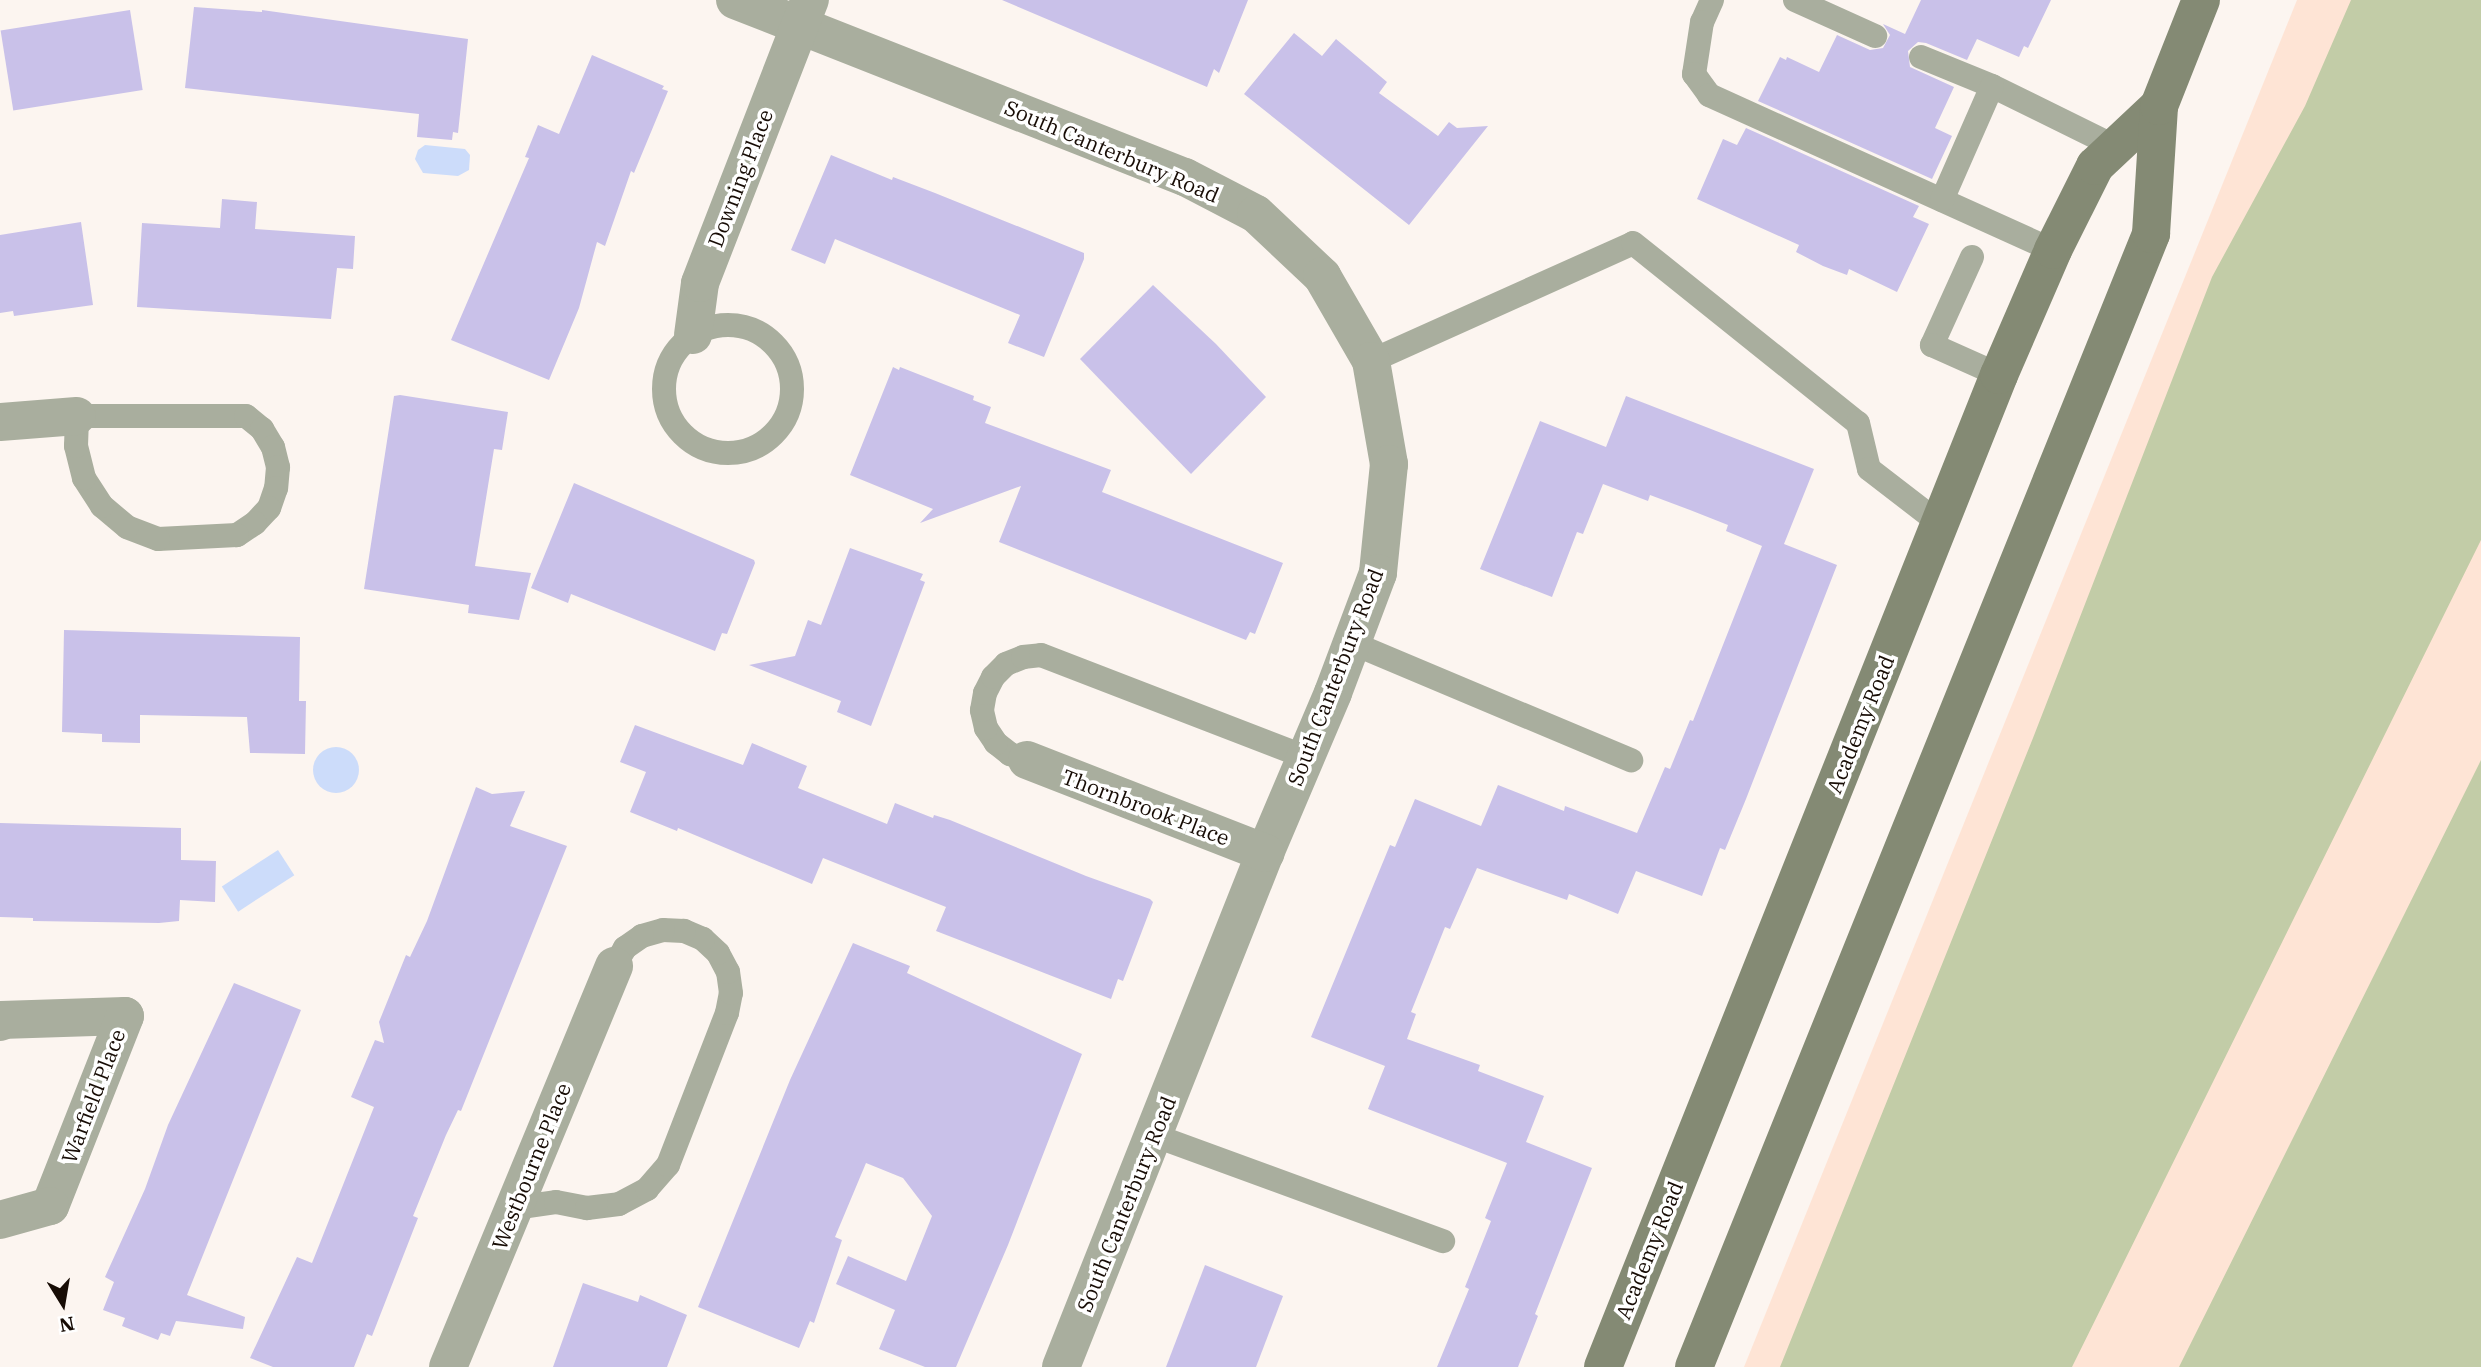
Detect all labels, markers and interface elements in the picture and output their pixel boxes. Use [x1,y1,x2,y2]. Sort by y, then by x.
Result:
street label: South Canterbury Road [1001,94,1223,208]
street label: Downing Place [702,106,778,250]
street label: South Canterbury Road [1282,565,1388,789]
street label: Academy Road [1821,651,1899,797]
street label: Thornbrook Place [1059,764,1233,850]
street label: Warfield Place [56,1025,130,1167]
street label: Westbourne Place [486,1079,576,1253]
street label: South Canterbury Road [1071,1092,1181,1316]
street label: Academy Road [1610,1177,1688,1323]
north arrow [28,1269,98,1339]
text: N [57,1311,77,1338]

